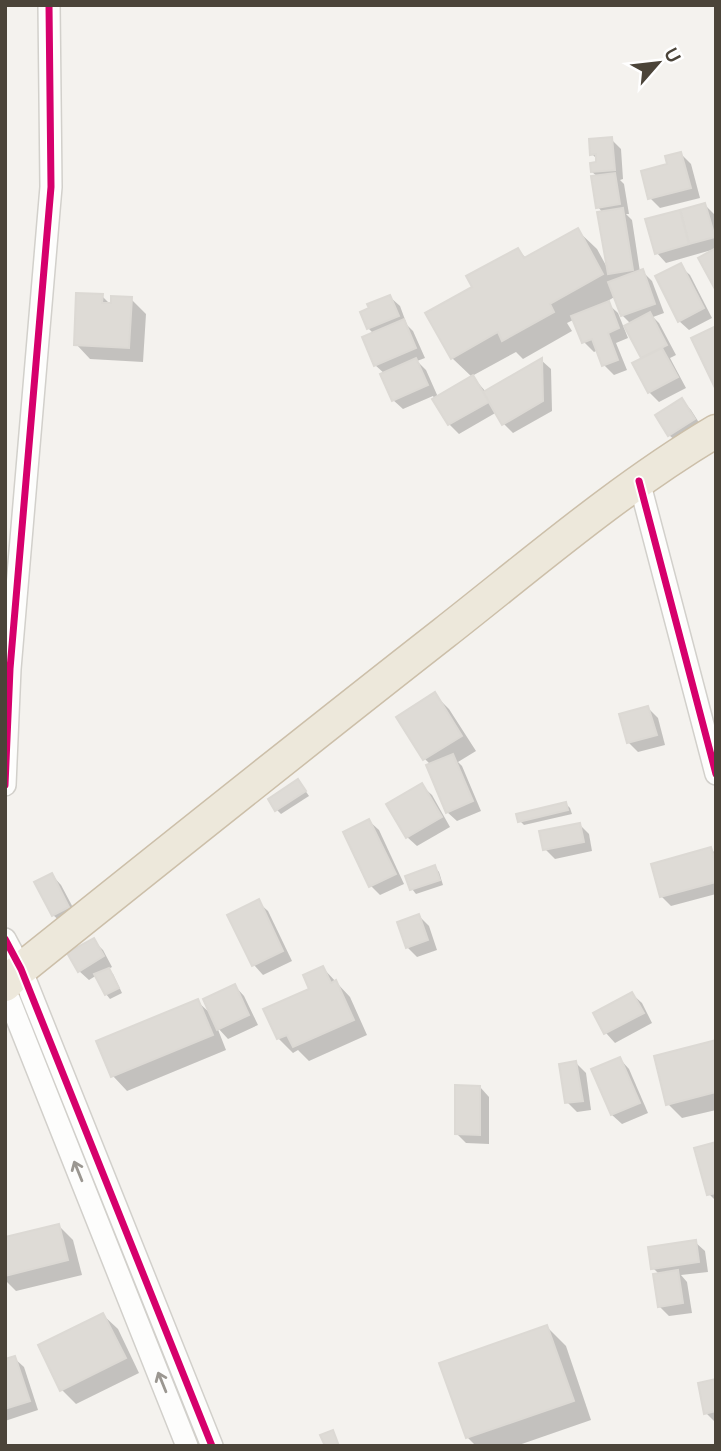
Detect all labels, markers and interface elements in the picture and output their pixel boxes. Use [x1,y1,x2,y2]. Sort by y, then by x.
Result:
north arrow [623,28,693,98]
text: U [659,44,686,67]
one-way arrow [70,1161,83,1182]
one-way arrow [154,1372,167,1394]

